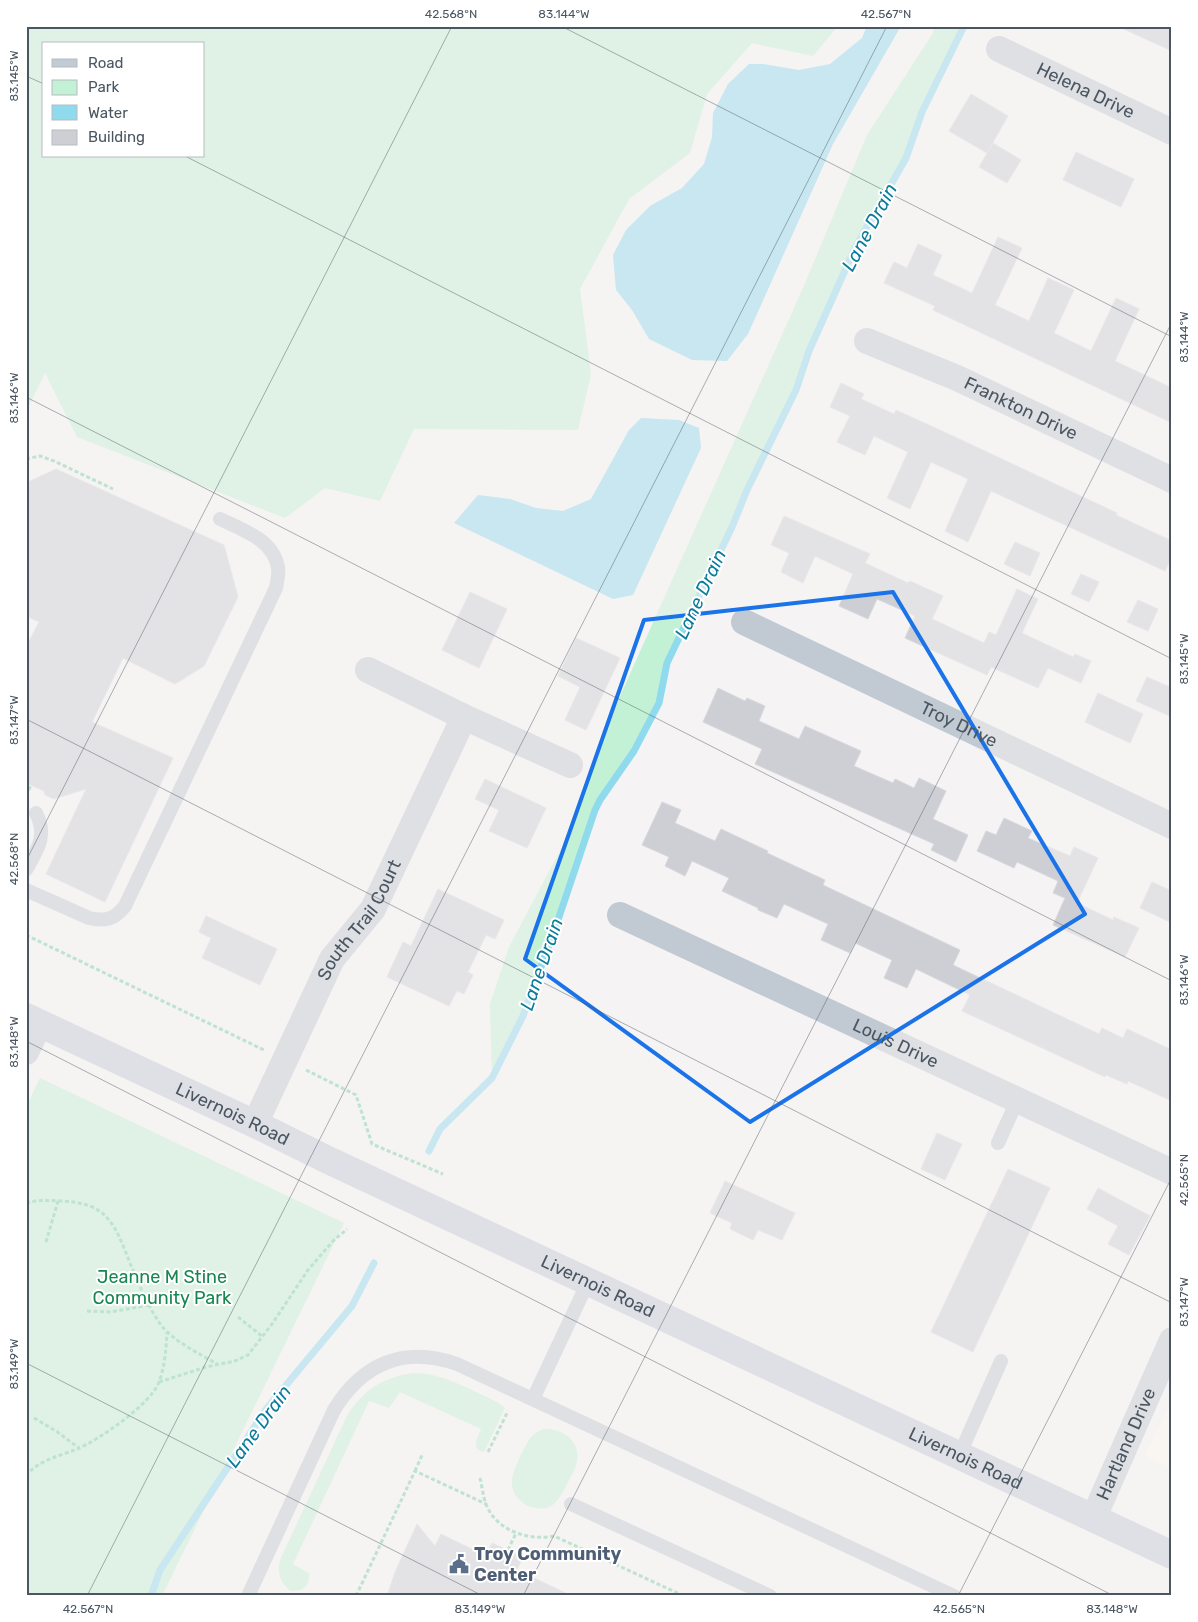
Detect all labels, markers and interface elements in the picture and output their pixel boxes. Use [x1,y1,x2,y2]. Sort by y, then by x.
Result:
text: 42.568°N [425,7,477,21]
text: 83.144°W [538,7,590,21]
text: 42.567°N [861,7,911,21]
legend [42,42,205,158]
text: 83.145°W [7,50,21,102]
text: Road [88,54,124,72]
street label: Helena Drive [1033,58,1138,123]
text: Park [88,78,119,96]
text: Water [88,104,128,122]
text: Building [88,128,145,146]
water label: Lane Drain [837,179,902,275]
text: 83.144°W [1177,311,1191,363]
text: 83.146°W [7,372,21,424]
street label: Frankton Drive [960,372,1081,445]
water label: Lane Drain [670,546,731,643]
text: 83.145°W [1177,633,1191,685]
text: 83.147°W [7,695,21,745]
street label: Troy Drive [917,697,1001,752]
text: 42.568°N [7,833,21,885]
street label: South Trail Court [313,856,406,984]
water label: Lane Drain [515,915,568,1013]
text: 83.146°W [1177,954,1191,1006]
street label: Louis Drive [849,1014,942,1073]
text: 83.148°W [7,1016,21,1068]
street label: Livernois Road [172,1078,293,1150]
text: 42.565°N [1177,1154,1191,1206]
street label: Livernois Road [537,1250,658,1322]
park label: Jeanne M Stine Community Park [93,1266,232,1309]
text: 83.147°W [1177,1277,1191,1327]
text: 83.149°W [7,1338,21,1389]
water label: Lane Drain [221,1381,296,1472]
street label: Hartland Drive [1092,1384,1160,1504]
street label: Livernois Road [905,1422,1026,1494]
place label: Troy Community Center [474,1543,621,1586]
public building icon: Troy Community Center [448,1553,470,1575]
text: 42.567°N [63,1602,113,1616]
text: 83.149°W [455,1602,506,1616]
text: 42.565°N [933,1602,985,1616]
text: 83.148°W [1086,1602,1138,1616]

